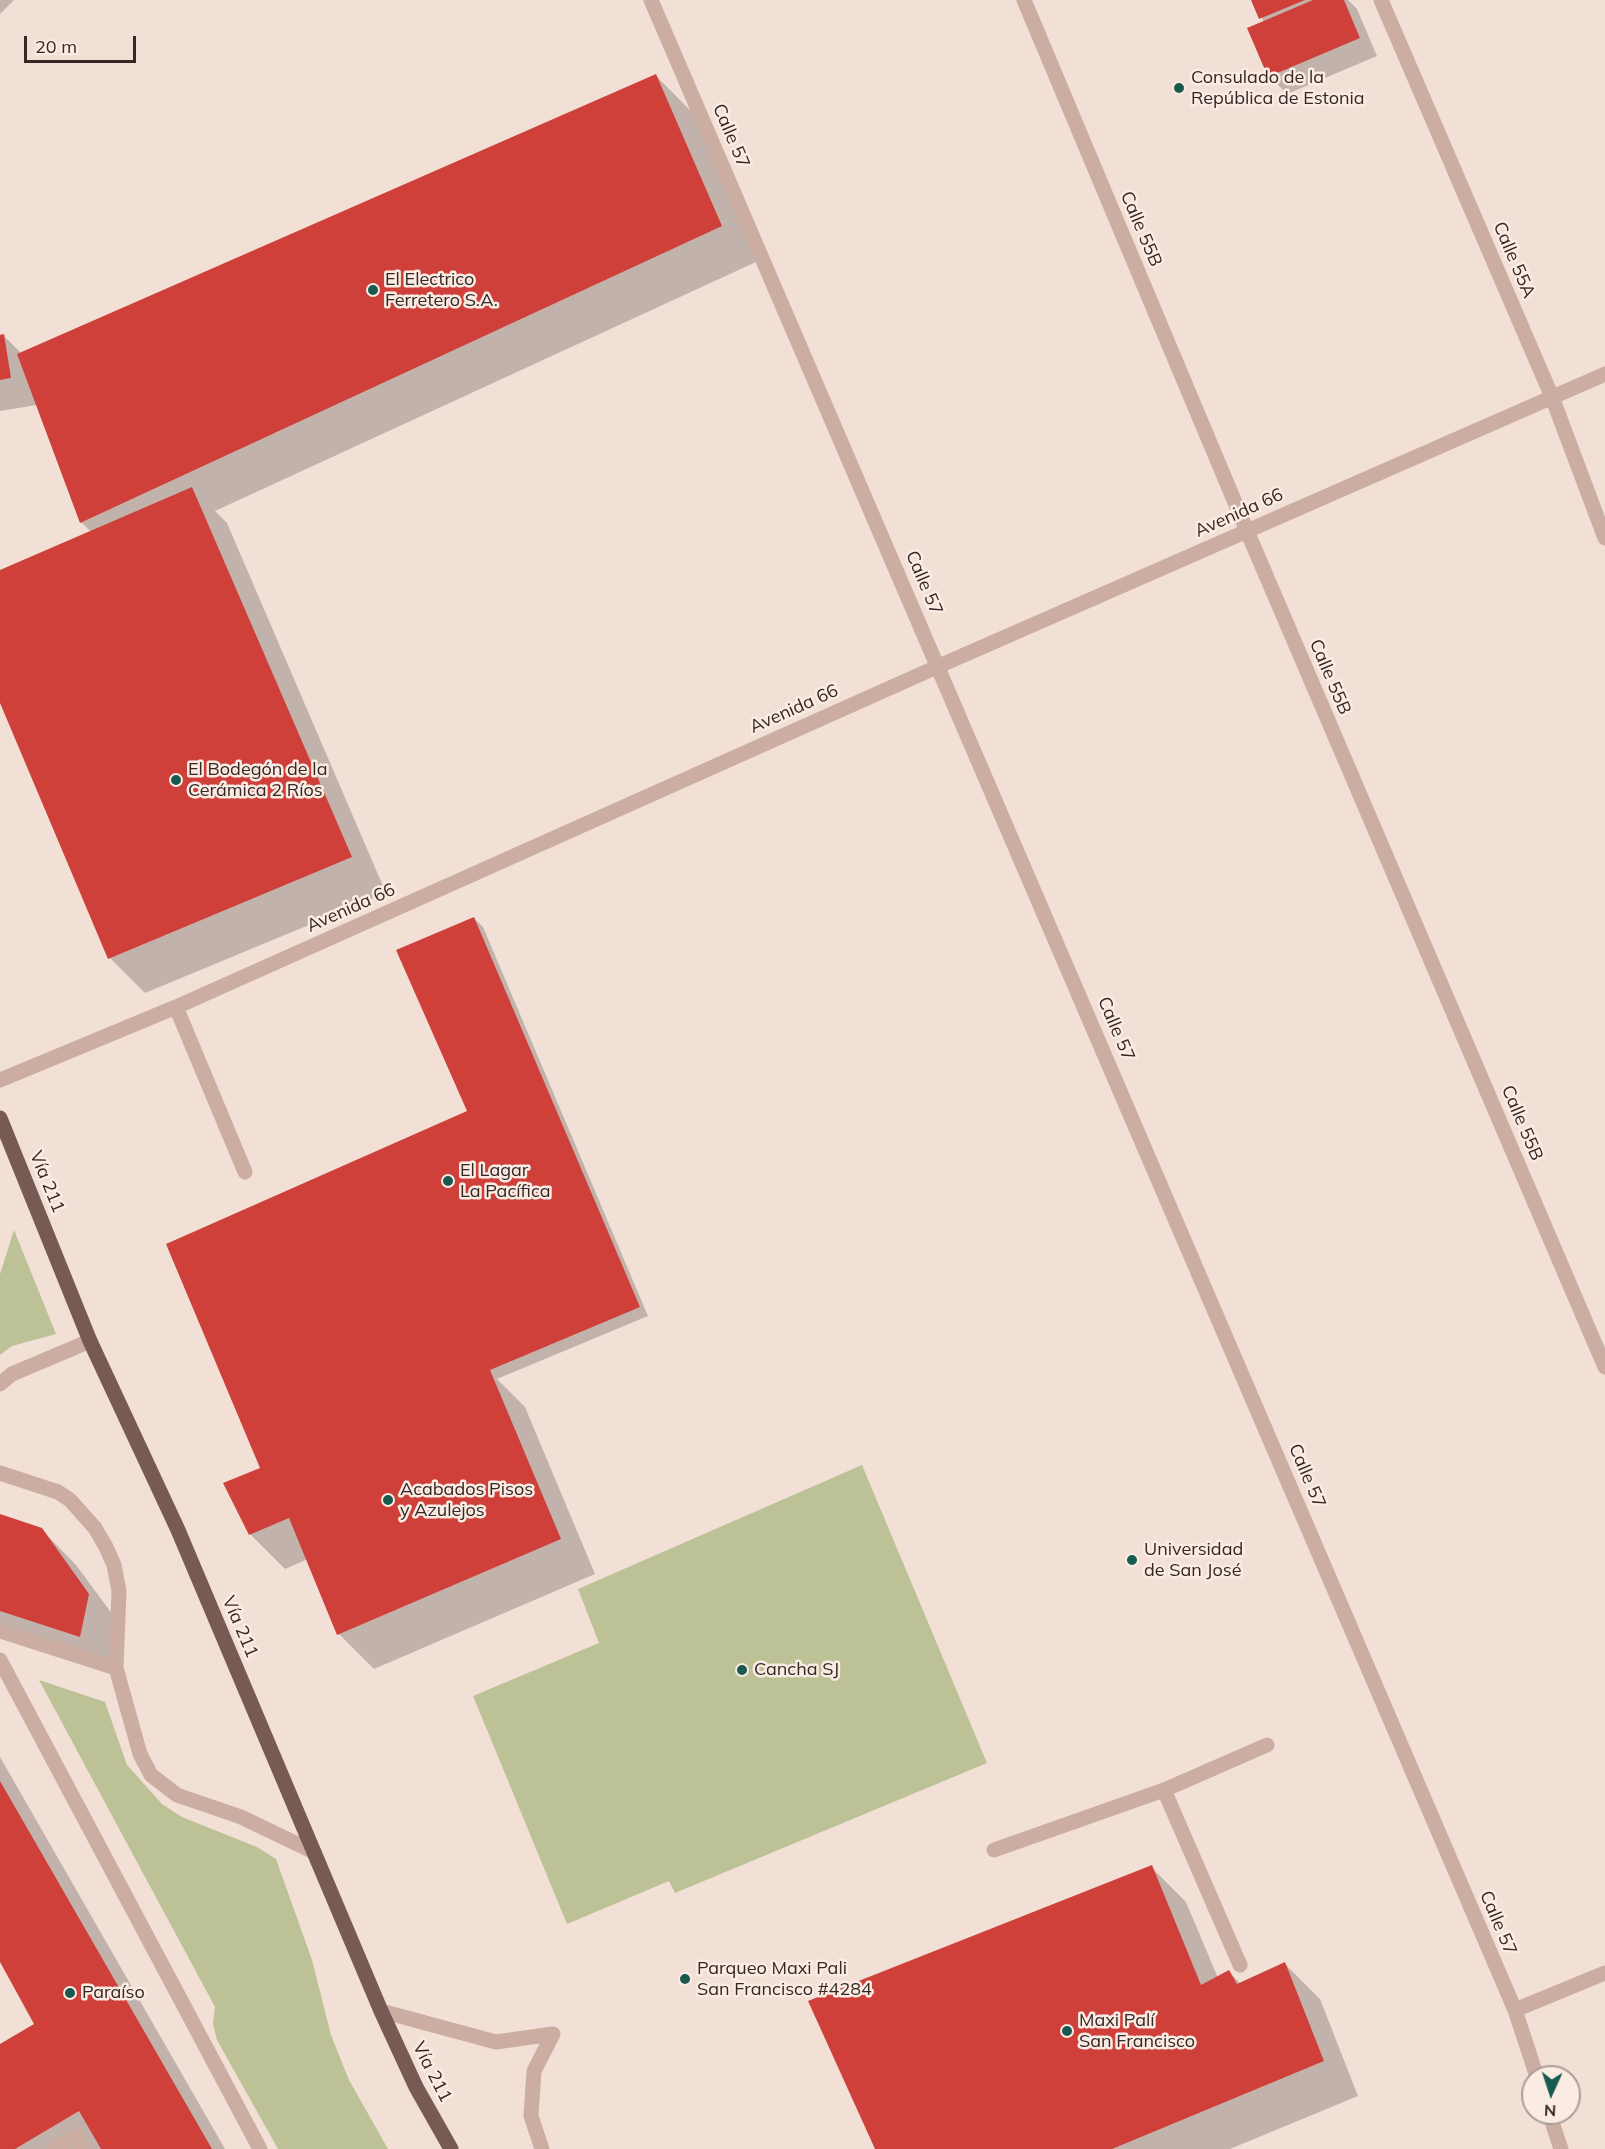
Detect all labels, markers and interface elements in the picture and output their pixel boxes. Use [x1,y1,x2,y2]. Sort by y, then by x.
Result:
scale bar [27,24,140,62]
text: 20 m [35,35,77,58]
place label: Consulado de la República de Estonia [1191,67,1365,110]
marker: Consulado de la República de Estonia [1172,81,1186,95]
street label: Calle 57 [708,101,754,171]
street label: Calle 55B [1115,188,1167,270]
street label: Calle 55A [1488,219,1540,301]
place label: El Electrico Ferretero S.A. [385,269,498,312]
marker: El Electrico Ferretero S.A. [366,283,380,297]
street label: Avenida 66 [1191,484,1287,542]
street label: Calle 57 [901,548,947,618]
street label: Calle 55B [1304,636,1356,718]
street label: Avenida 66 [746,680,842,738]
place label: El Bodegón de la Cerámica 2 Ríos [188,759,327,802]
marker: El Bodegón de la Cerámica 2 Ríos [169,773,183,787]
street label: Avenida 66 [303,879,399,937]
street label: Calle 57 [1093,994,1139,1064]
street label: Calle 55B [1496,1082,1548,1164]
street label: Vía 211 [25,1148,69,1216]
place label: El Lagar La Pacífica [460,1160,551,1202]
marker: El Lagar La Pacífica [441,1174,455,1188]
street label: Calle 57 [1284,1441,1330,1511]
place label: Acabados Pisos y Azulejos [400,1479,533,1522]
marker: Acabados Pisos y Azulejos [381,1493,395,1507]
place label: Universidad de San José [1144,1539,1243,1582]
marker: Universidad de San José [1125,1553,1139,1567]
street label: Vía 211 [217,1593,263,1661]
place label: Cancha SJ [754,1659,839,1681]
marker: Cancha SJ [735,1663,749,1677]
street label: Calle 57 [1475,1888,1521,1958]
place label: Parqueo Maxi Pali San Francisco #4284 [697,1958,872,2000]
marker: Parqueo Maxi Pali San Francisco #4284 [678,1972,692,1986]
place label: Paraíso [82,1982,145,2004]
marker: Paraíso [63,1986,77,2000]
place label: Maxi Palí San Francisco [1079,2010,1195,2052]
marker: Maxi Palí San Francisco [1060,2024,1074,2038]
street label: Vía 211 [408,2038,456,2106]
north arrow [1521,2065,1581,2125]
text: N [1544,2101,1557,2121]

